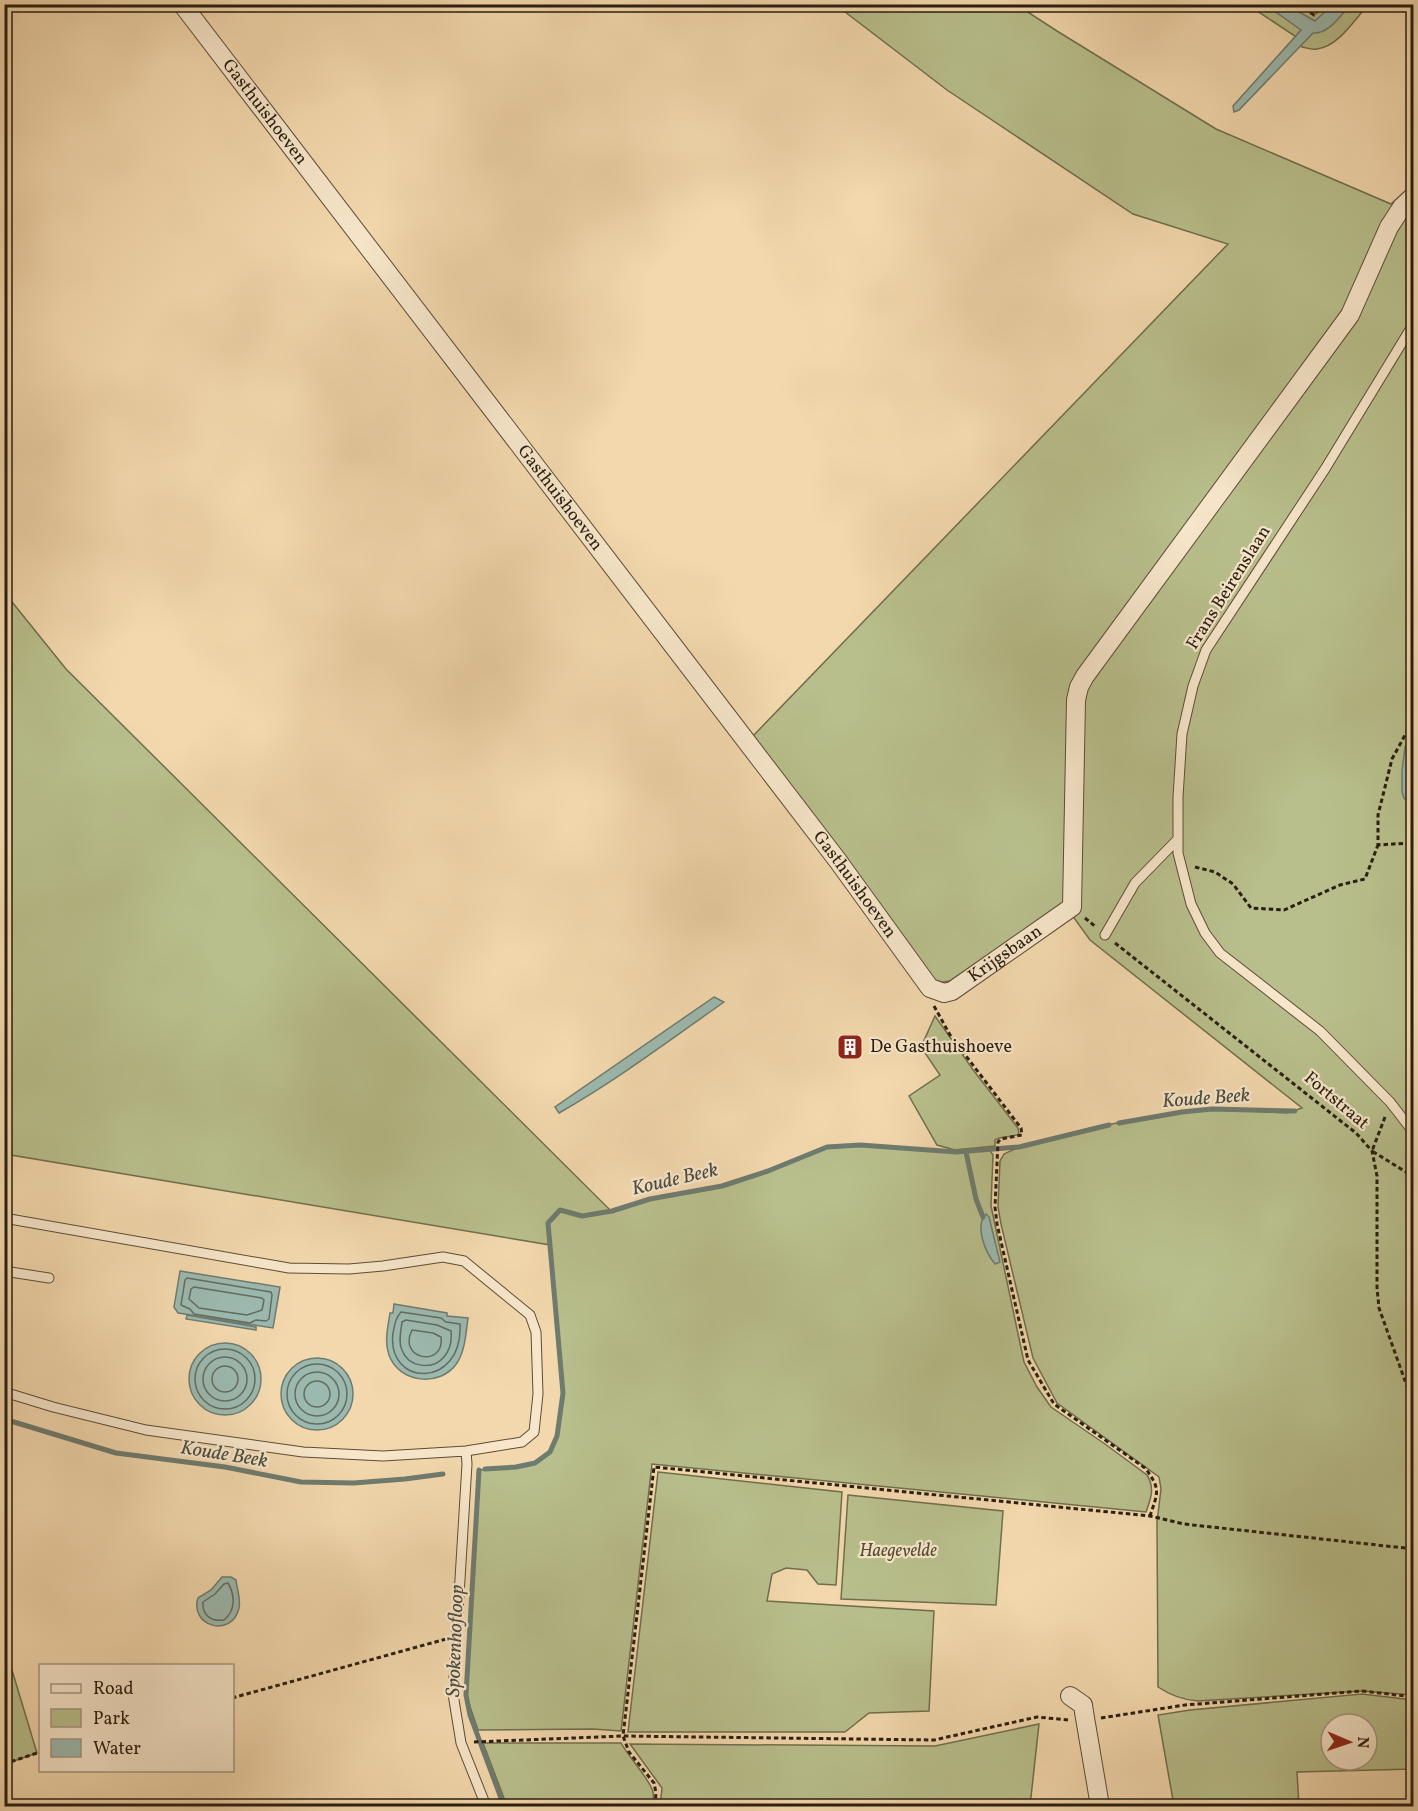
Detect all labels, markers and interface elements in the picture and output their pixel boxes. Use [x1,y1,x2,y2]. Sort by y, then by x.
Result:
street label: Gasthuishoeven [216,54,313,170]
street label: Gasthuishoeven [511,440,609,556]
street label: Frans Beirenslaan [1181,521,1277,655]
street label: Gasthuishoeven [807,826,903,943]
street label: Krijgsbaan [963,919,1048,989]
building icon: De Gasthuishoeve [835,1032,865,1062]
place label: De Gasthuishoeve [870,1035,1012,1060]
street label: Fortstraat [1298,1066,1374,1136]
water label: Koude Beek [1161,1082,1251,1116]
water label: Koude Beek [629,1156,721,1204]
water label: Koude Beek [178,1434,270,1476]
park label: Haegevelde [859,1539,937,1564]
water label: Spokenhofloop [440,1584,472,1697]
legend [39,1664,234,1772]
text: Road [93,1677,134,1702]
text: Park [93,1707,130,1732]
north arrow [1319,1712,1379,1772]
text: N [1351,1736,1373,1749]
text: Water [93,1737,141,1762]

